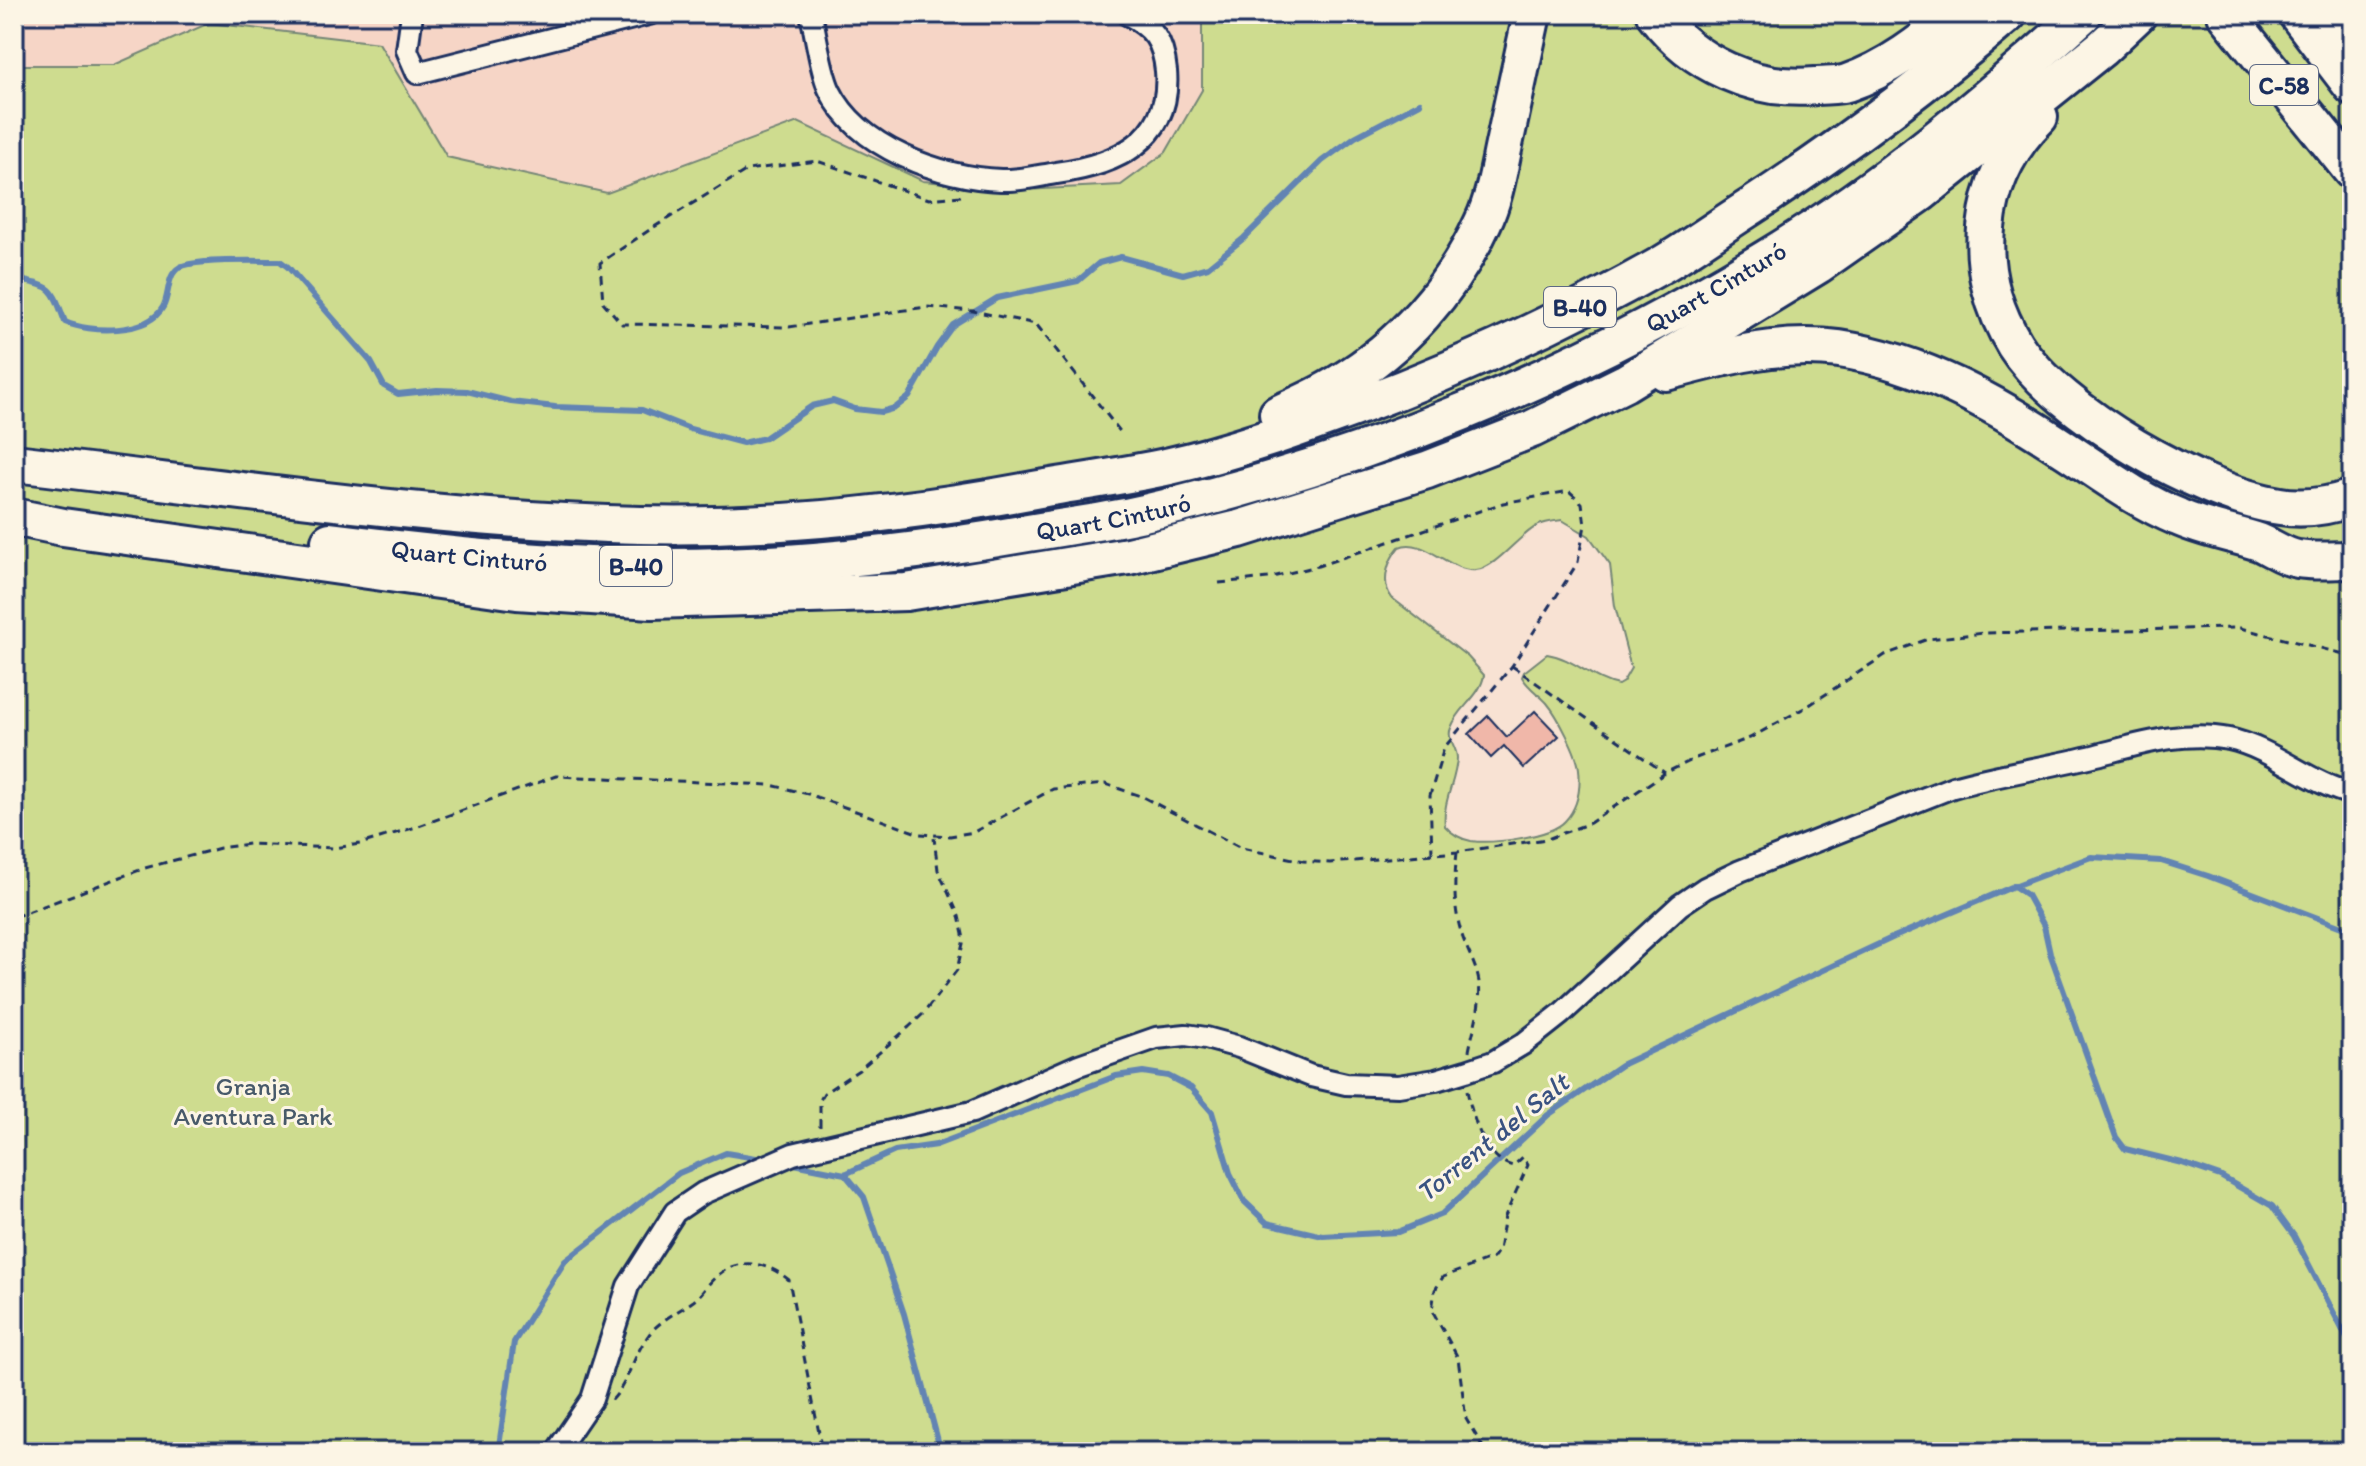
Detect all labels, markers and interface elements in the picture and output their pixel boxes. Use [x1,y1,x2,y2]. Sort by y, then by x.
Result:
road number: C-58 [2250,65,2318,105]
street label: Quart Cinturó [1640,234,1792,340]
road number: B-40 [1544,287,1616,327]
street label: Quart Cinturó [1034,486,1194,547]
street label: Quart Cinturó [389,532,549,579]
road number: B-40 [600,546,672,586]
water label: Torrent del Salt [1409,1064,1577,1209]
park label: Granja Aventura Park [173,1070,333,1132]

